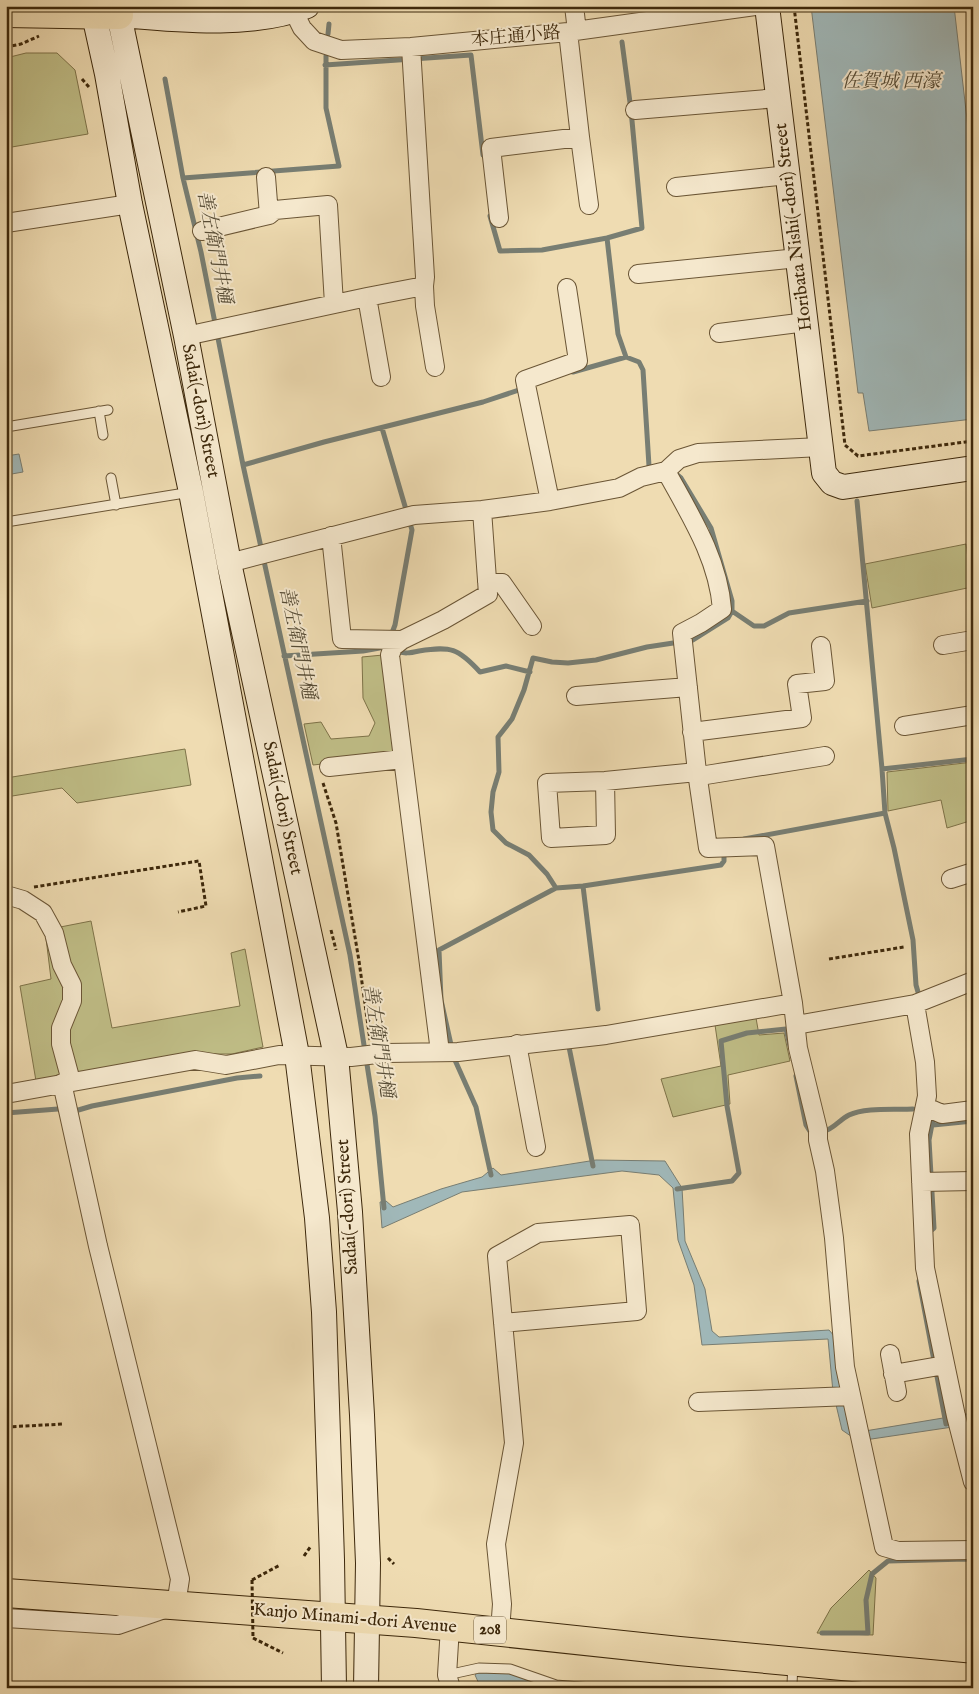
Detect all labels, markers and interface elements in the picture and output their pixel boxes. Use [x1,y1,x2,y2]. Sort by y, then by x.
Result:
street label: 本庄通小路 [470,22,562,52]
water label: 佐賀城 西濠 [842,70,943,94]
street label: Horibata Nishi(-dori) Street [770,122,818,332]
water label: 善左衛門井樋 [191,189,237,308]
street label: Sadai(-dori) Street [176,342,224,480]
water label: 善左衛門井樋 [273,585,321,704]
street label: Sadai(-dori) Street [257,739,307,877]
water label: 善左衛門井樋 [357,983,399,1102]
street label: Sadai(-dori) Street [332,1138,364,1276]
street label: Kanjo Minami-dori Avenue [252,1599,458,1639]
road number: 208 [474,1616,506,1644]

